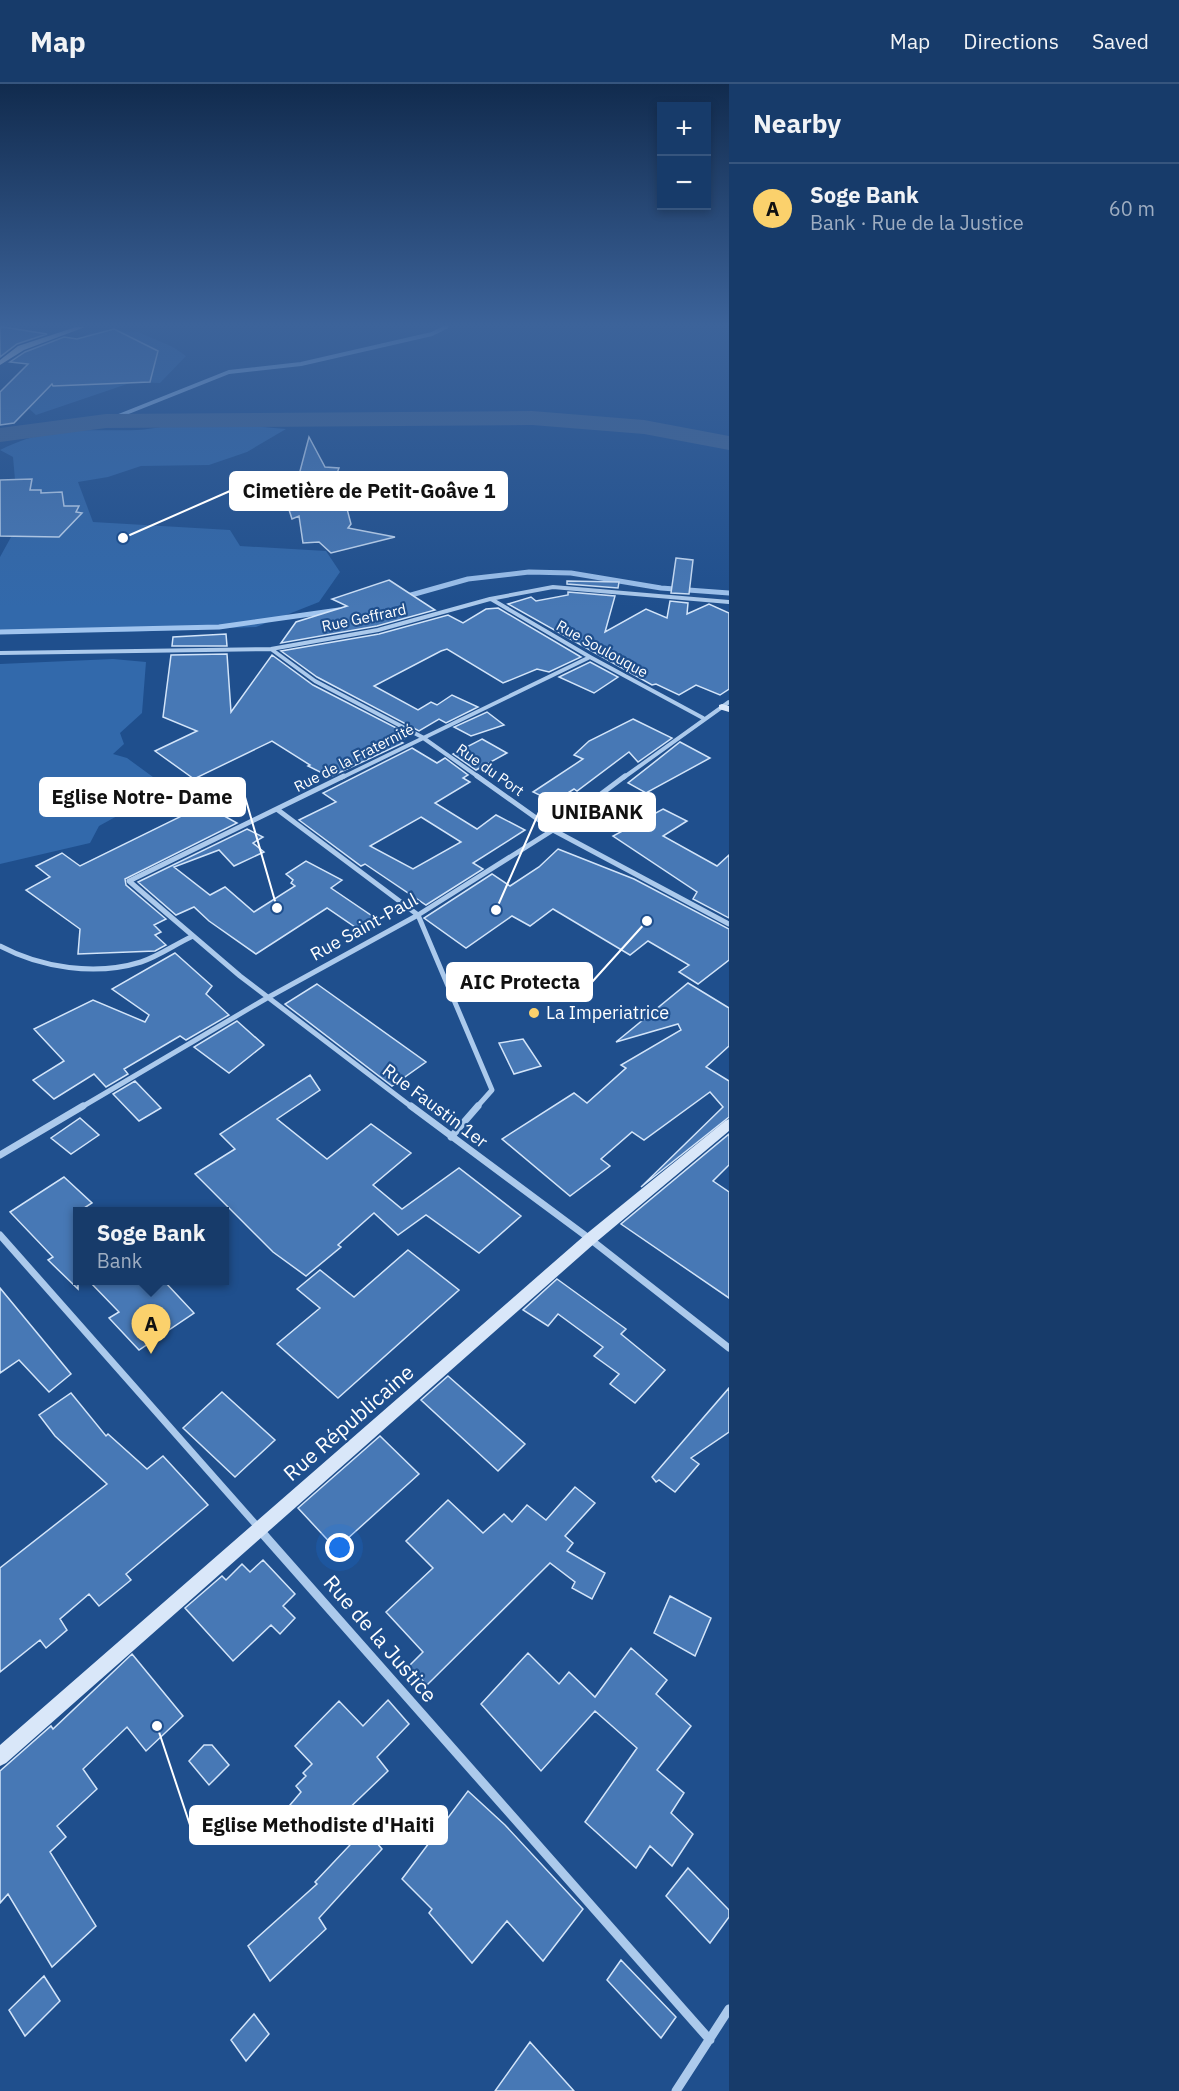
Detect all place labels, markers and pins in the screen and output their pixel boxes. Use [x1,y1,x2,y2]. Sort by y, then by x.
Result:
callout: Cimetière de Petit-Goâve 1 [230,472,507,510]
callout: Eglise Notre- Dame [40,778,245,816]
callout: UNIBANK [539,793,655,831]
callout: AIC Protecta [447,963,592,1001]
place label: La Imperiatrice [546,1001,669,1024]
marker: La Imperiatrice [527,1006,541,1020]
pin: A [132,1304,170,1354]
callout: Eglise Methodiste d'Haiti [190,1806,447,1844]

